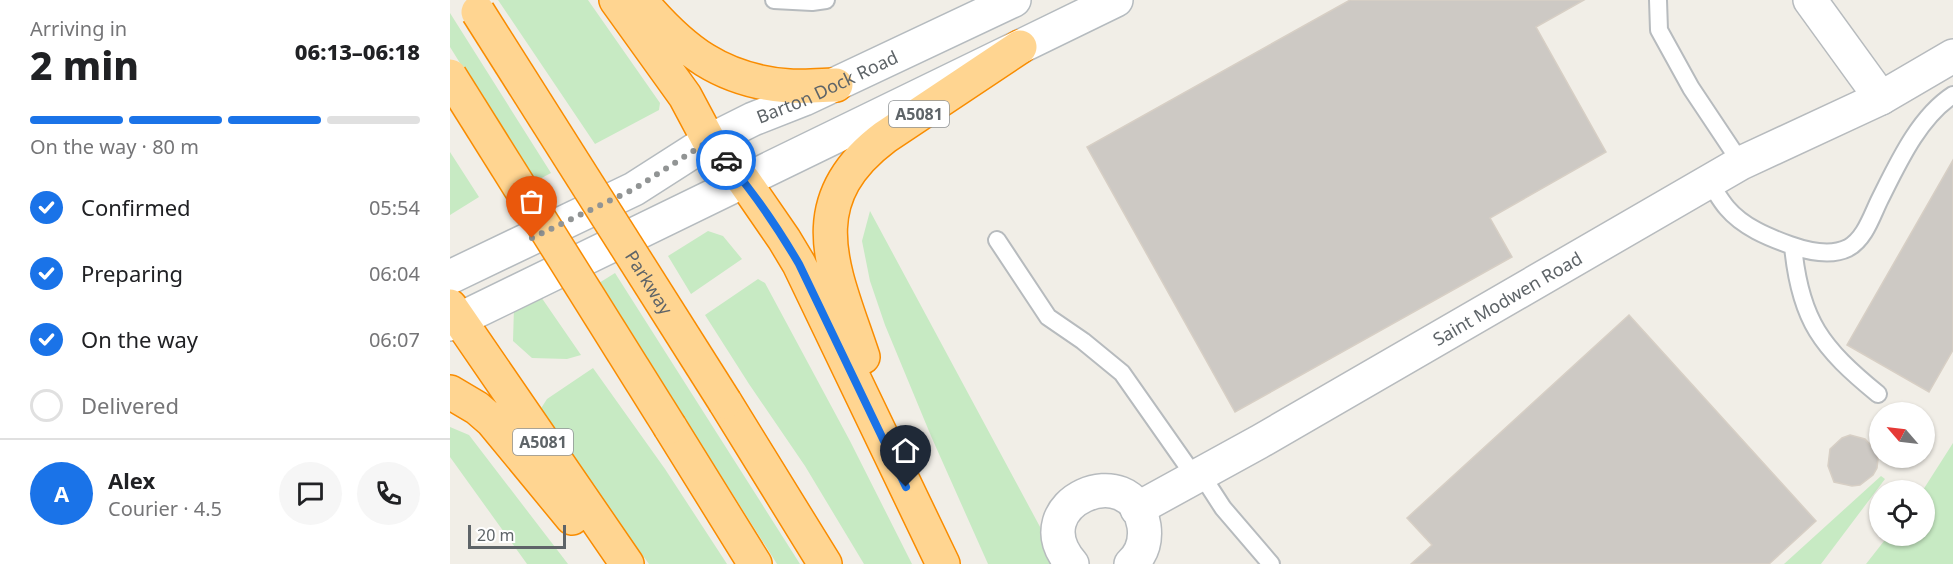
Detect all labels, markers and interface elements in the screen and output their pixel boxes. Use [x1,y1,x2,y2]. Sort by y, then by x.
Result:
text: Arriving in [30,15,127,42]
text: 06:13–06:18 [295,36,420,66]
text: 2 min [30,38,139,91]
street label: Barton Dock Road [753,44,902,129]
road number: A5081 [889,101,949,127]
courier [696,130,756,190]
text: On the way · 80 m [30,133,199,160]
icon: car [710,144,743,177]
pin [506,176,557,238]
icon: bag [515,185,548,218]
icon: check [30,191,63,224]
text: Confirmed [81,192,191,222]
text: 05:54 [369,194,420,221]
street label: Parkway [620,246,679,320]
street label: Saint Modwen Road [1428,246,1586,351]
icon: check [30,257,63,290]
text: Preparing [81,258,183,288]
text: 06:04 [369,260,420,287]
icon: check [30,323,63,356]
text: On the way [81,324,198,354]
text: 06:07 [369,326,420,353]
text: Delivered [81,390,179,420]
north arrow [1869,402,1935,468]
map controls [1869,402,1935,546]
pin [880,425,931,487]
road number: A5081 [513,429,573,455]
icon: home [889,434,922,467]
button: chat [279,462,342,525]
button: phone [357,462,420,525]
text: Alex [108,465,155,495]
text: A [54,478,69,508]
button: locate [1869,480,1935,546]
text: Courier · 4.5 [108,495,222,522]
scale bar [468,522,566,550]
text: 20 m [477,524,514,546]

